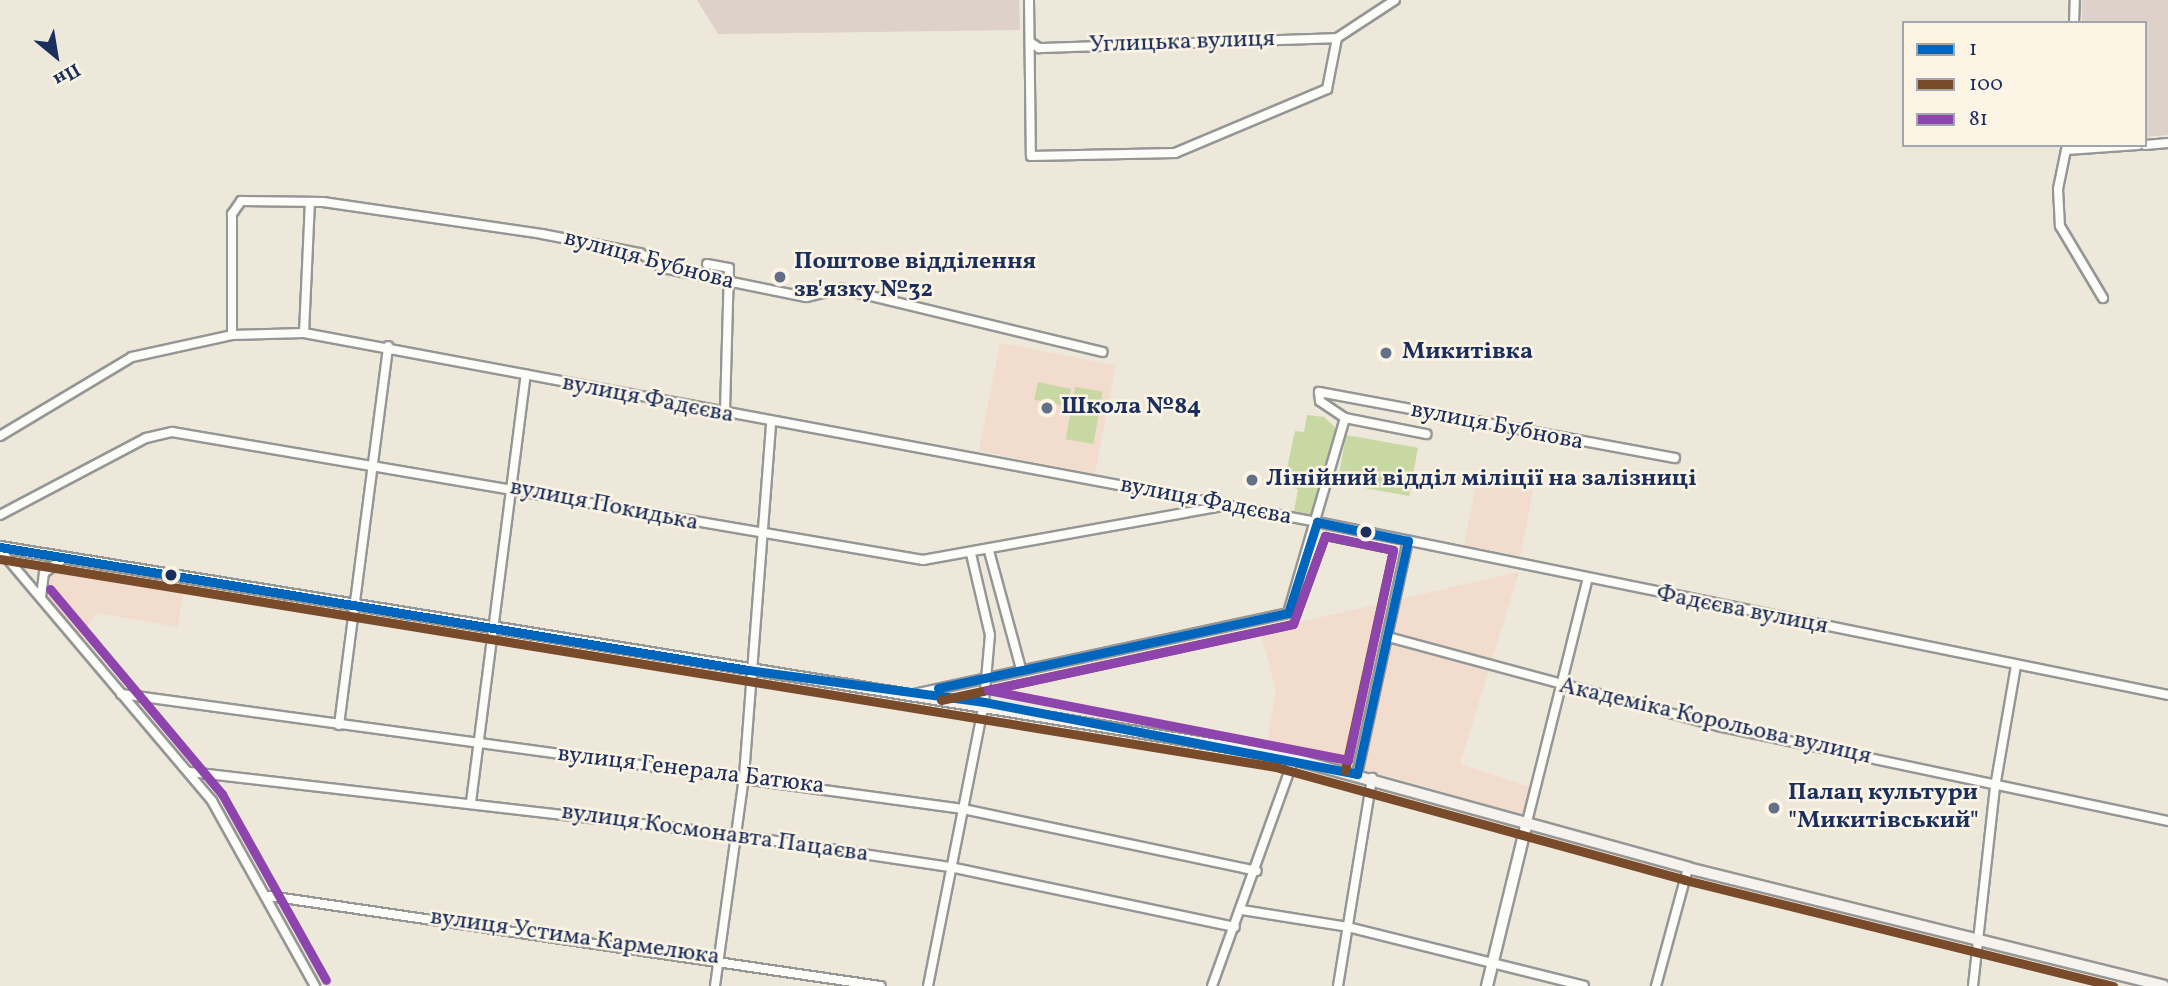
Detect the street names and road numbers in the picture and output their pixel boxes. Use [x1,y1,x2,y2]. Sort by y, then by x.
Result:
street label: Углицька вулиця [1089,25,1275,61]
street label: вулиця Бубнова [561,224,737,298]
street label: вулиця Фадєєва [560,369,736,431]
street label: вулиця Бубнова [1408,396,1586,458]
street label: вулиця Фадєєва [1118,471,1294,533]
street label: вулиця Покидька [507,474,701,538]
street label: Фадєєва вулиця [1654,580,1830,642]
street label: Академіка Корольова вулиця [1556,672,1874,772]
street label: вулиця Генерала Батюка [556,740,826,802]
street label: вулиця Космонавта Пацаєва [560,798,870,870]
street label: вулиця Устима Кармелюка [428,903,722,973]

